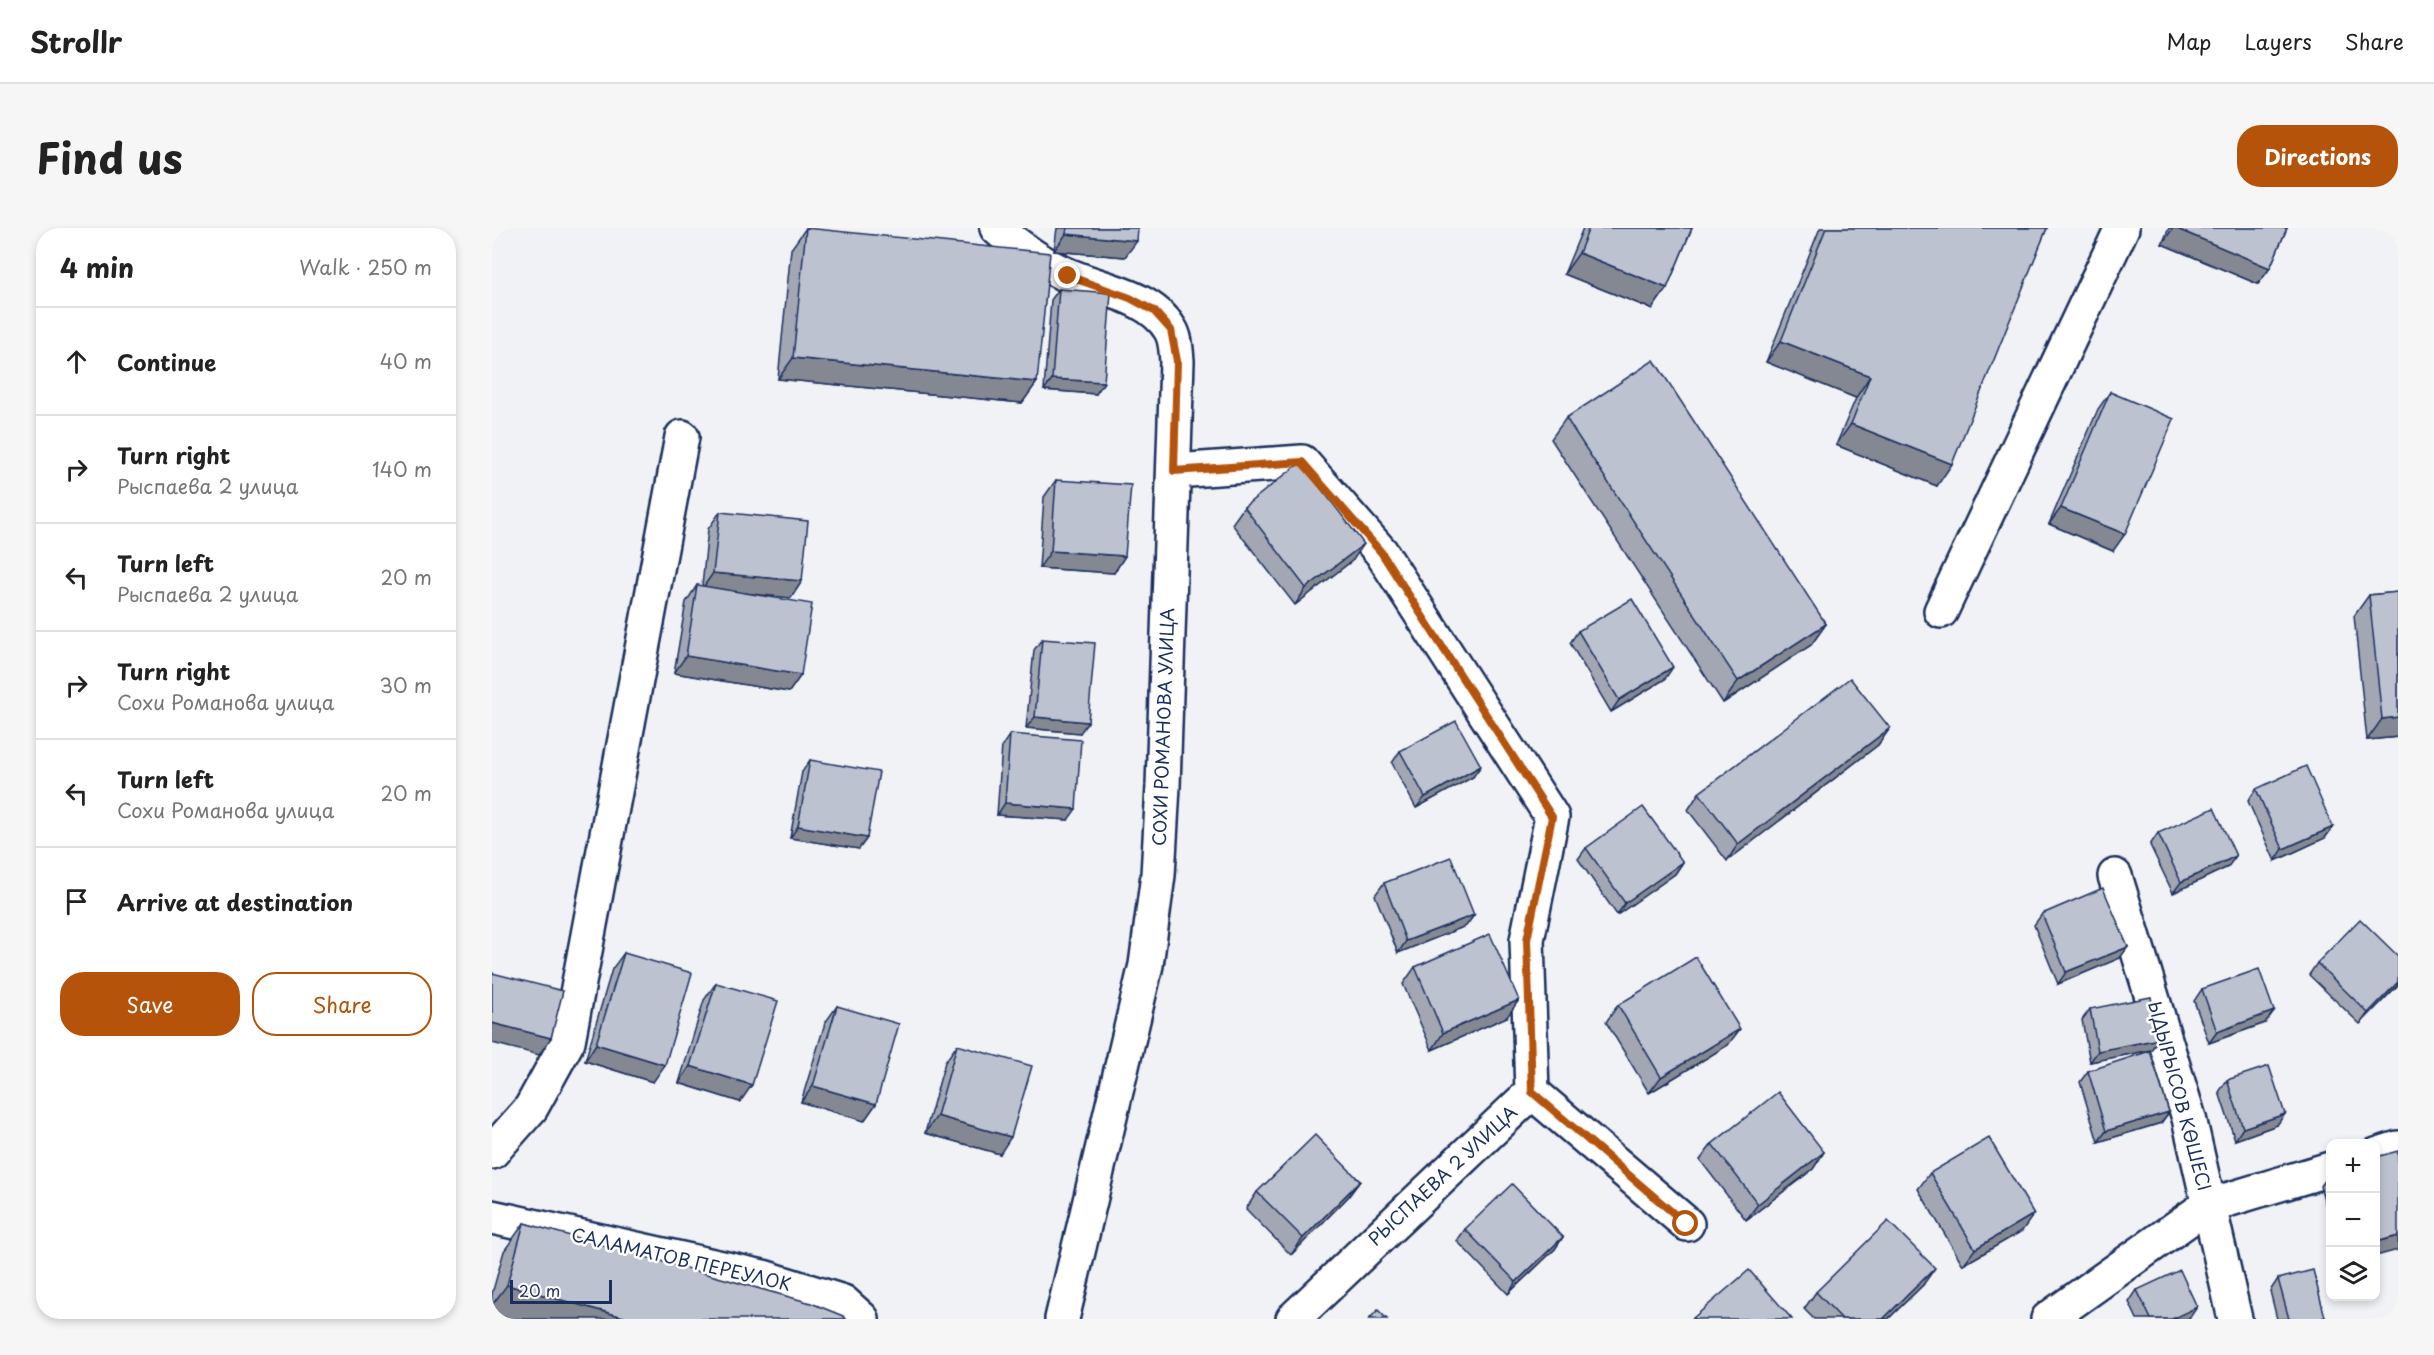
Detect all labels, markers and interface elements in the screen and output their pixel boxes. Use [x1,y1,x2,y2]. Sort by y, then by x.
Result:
text: Strollr [30,20,122,63]
text: Map [2167,25,2211,57]
text: Layers [2244,25,2312,57]
text: Share [2345,25,2404,57]
text: Find us [36,125,183,188]
button: Directions [2237,125,2398,187]
text: 4 min [60,248,134,287]
text: Walk · 250 m [299,252,432,282]
route end [1054,262,1080,288]
icon: ahead [60,345,93,378]
text: Continue [117,345,216,378]
text: 40 m [380,346,432,376]
text: Turn right [117,438,230,471]
icon: right [60,453,93,486]
text: 140 m [372,454,432,484]
text: Рыспаева 2 улица [117,471,298,501]
text: Turn left [117,546,214,579]
icon: left [60,561,93,594]
text: 20 m [380,562,432,592]
text: Рыспаева 2 улица [117,579,298,609]
street label: СОХИ РОМАНОВА УЛИЦА [1145,607,1180,847]
text: Turn right [117,654,230,687]
icon: right [60,669,93,702]
text: 30 m [379,670,432,700]
text: Сохи Романова улица [117,687,334,717]
text: Turn left [117,762,214,795]
icon: left [60,777,93,810]
text: 20 m [380,778,432,808]
text: Сохи Романова улица [117,795,334,825]
icon: arrive [60,885,93,918]
text: Arrive at destination [117,885,353,918]
button: Save [60,972,240,1036]
button: Share [252,972,432,1036]
street label: ЫДЫРЫСОВ КӨШЕСІ [2142,998,2219,1193]
street label: РЫСПАЕВА 2 УЛИЦА [1361,1098,1523,1251]
map controls [2326,1139,2380,1301]
button: + [2326,1139,2380,1193]
button: − [2326,1193,2380,1247]
route start [1672,1210,1698,1236]
street label: САЛАМАТОВ ПЕРЕУЛОК [569,1220,794,1297]
button: layers [2326,1247,2380,1301]
scale bar [510,1277,612,1304]
text: 20 m [519,1278,560,1302]

